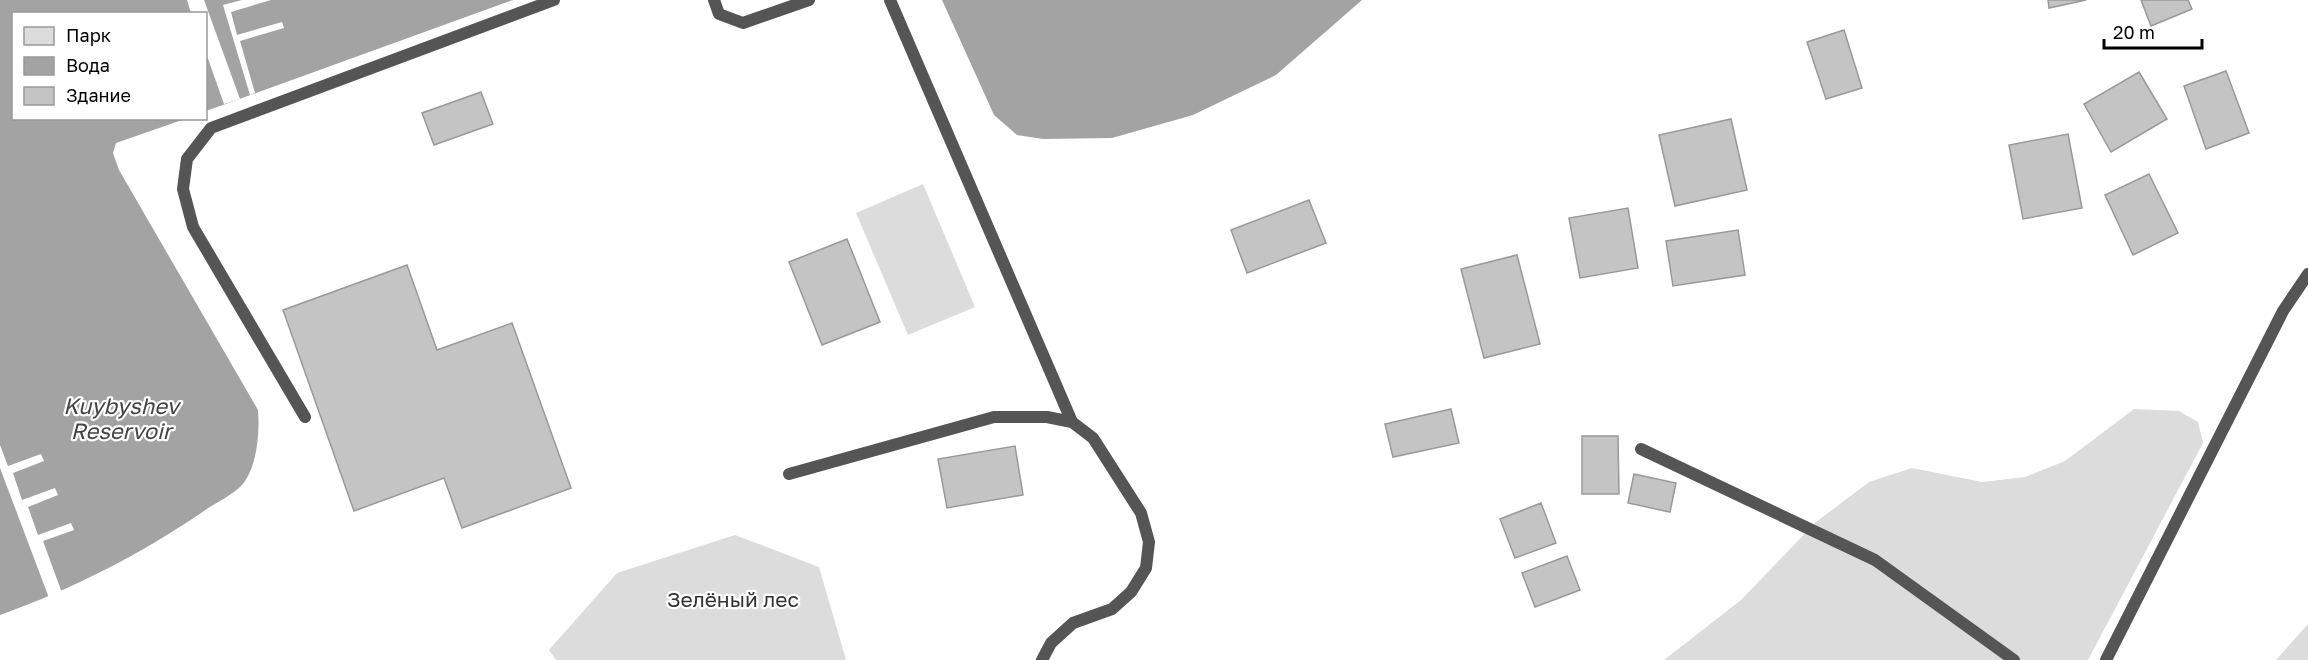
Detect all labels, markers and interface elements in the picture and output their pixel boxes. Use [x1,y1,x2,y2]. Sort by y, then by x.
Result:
legend [12,12,207,120]
scale bar [2104,12,2202,50]
text: 20 m [2113,21,2155,43]
text: Парк [66,24,111,46]
text: Вода [66,54,110,76]
text: Здание [66,84,131,106]
water label: Kuybyshev Reservoir [63,392,181,444]
park label: Зелёный лес [667,586,799,612]

